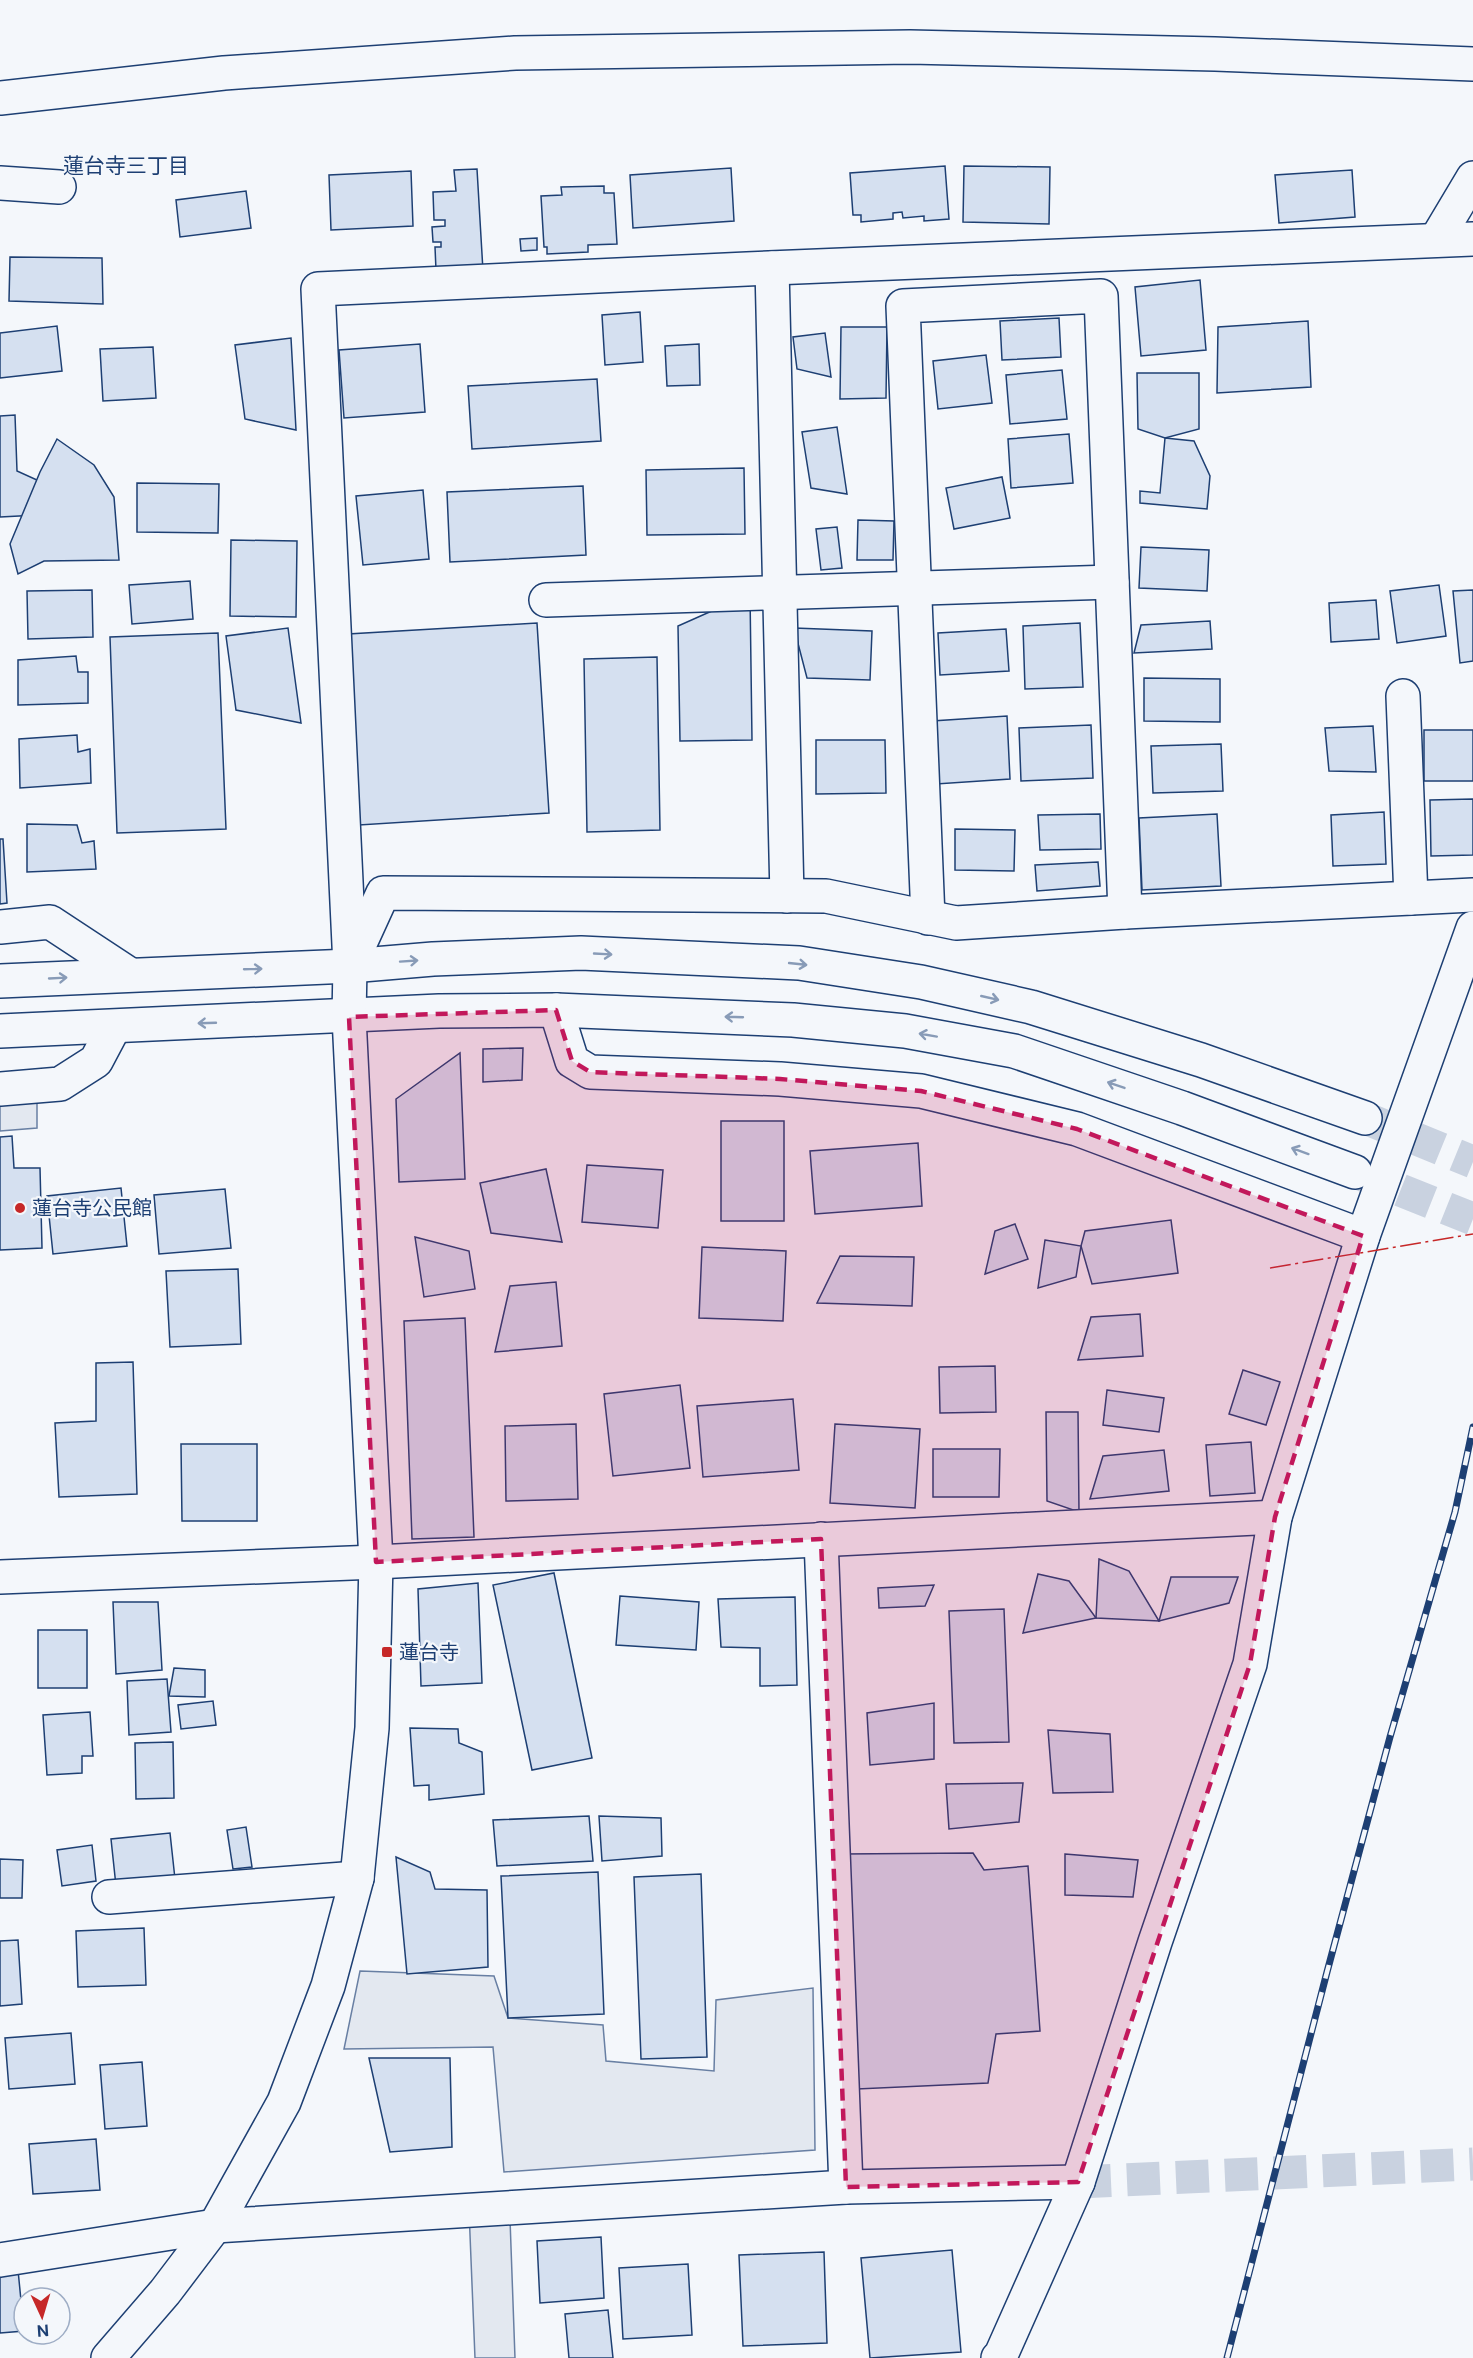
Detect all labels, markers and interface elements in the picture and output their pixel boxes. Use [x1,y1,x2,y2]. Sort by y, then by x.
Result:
district label: 蓮台寺三丁目 [63,153,189,178]
one-way arrow [593,948,613,959]
one-way arrow [398,955,418,966]
one-way arrow [788,959,807,970]
one-way arrow [243,964,263,975]
one-way arrow [48,972,68,983]
one-way arrow [980,992,999,1004]
one-way arrow [725,1012,745,1023]
one-way arrow [197,1017,217,1029]
one-way arrow [919,1029,939,1040]
one-way arrow [1107,1079,1126,1090]
one-way arrow [1291,1145,1310,1156]
place label: 蓮台寺公民館 [32,1196,152,1220]
marker: 蓮台寺公民館 [13,1201,27,1215]
place label: 蓮台寺 [399,1640,459,1664]
marker: 蓮台寺 [380,1645,394,1659]
north arrow [12,2286,72,2346]
text: N [36,2321,50,2340]

